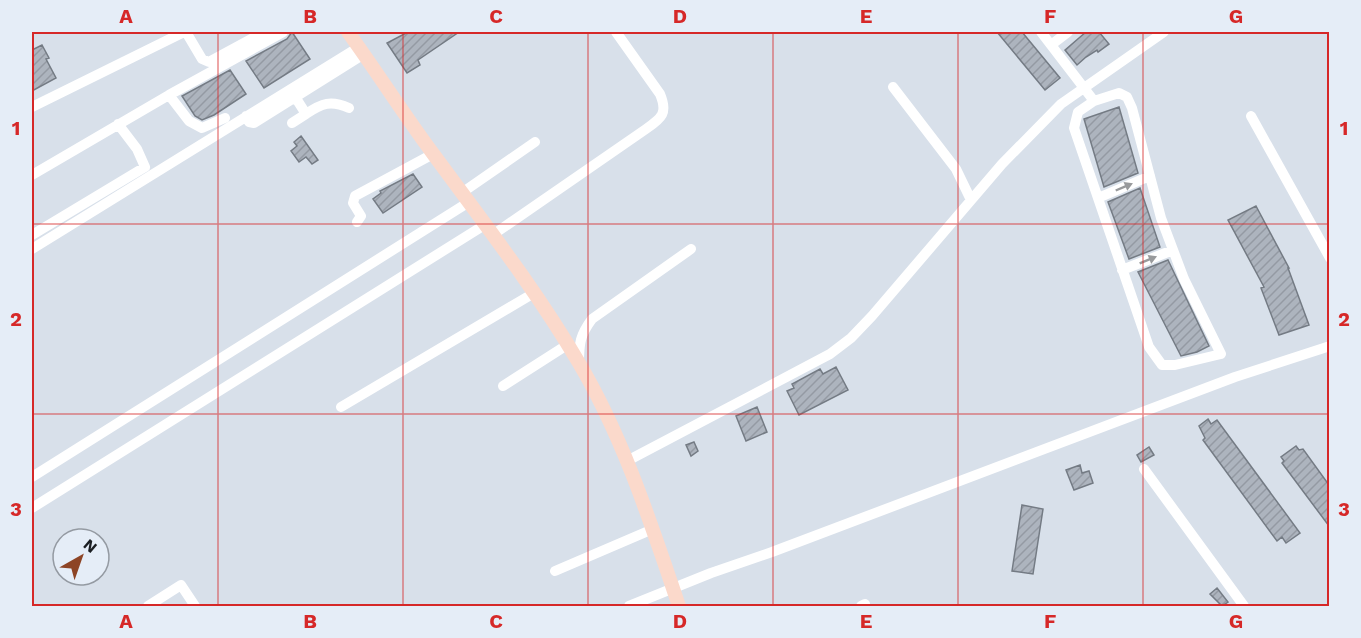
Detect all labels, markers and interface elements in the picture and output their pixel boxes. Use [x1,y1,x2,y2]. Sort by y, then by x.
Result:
text: A [119,4,133,28]
text: B [303,4,317,28]
text: C [489,4,503,28]
text: D [673,4,687,28]
text: E [860,4,872,28]
text: F [1044,4,1056,28]
text: G [1229,4,1243,28]
text: 1 [12,116,20,140]
text: 1 [1340,116,1348,140]
one-way arrow [1115,182,1133,192]
one-way arrow [1139,255,1157,265]
text: 2 [10,307,22,331]
text: 2 [1338,307,1350,331]
text: 3 [10,497,22,521]
text: 3 [1338,497,1350,521]
north arrow [51,527,111,587]
text: N [80,535,101,557]
text: A [119,609,133,633]
text: B [303,609,317,633]
text: C [489,609,503,633]
text: D [673,609,687,633]
text: E [860,609,872,633]
text: F [1044,609,1056,633]
text: G [1229,609,1243,633]

